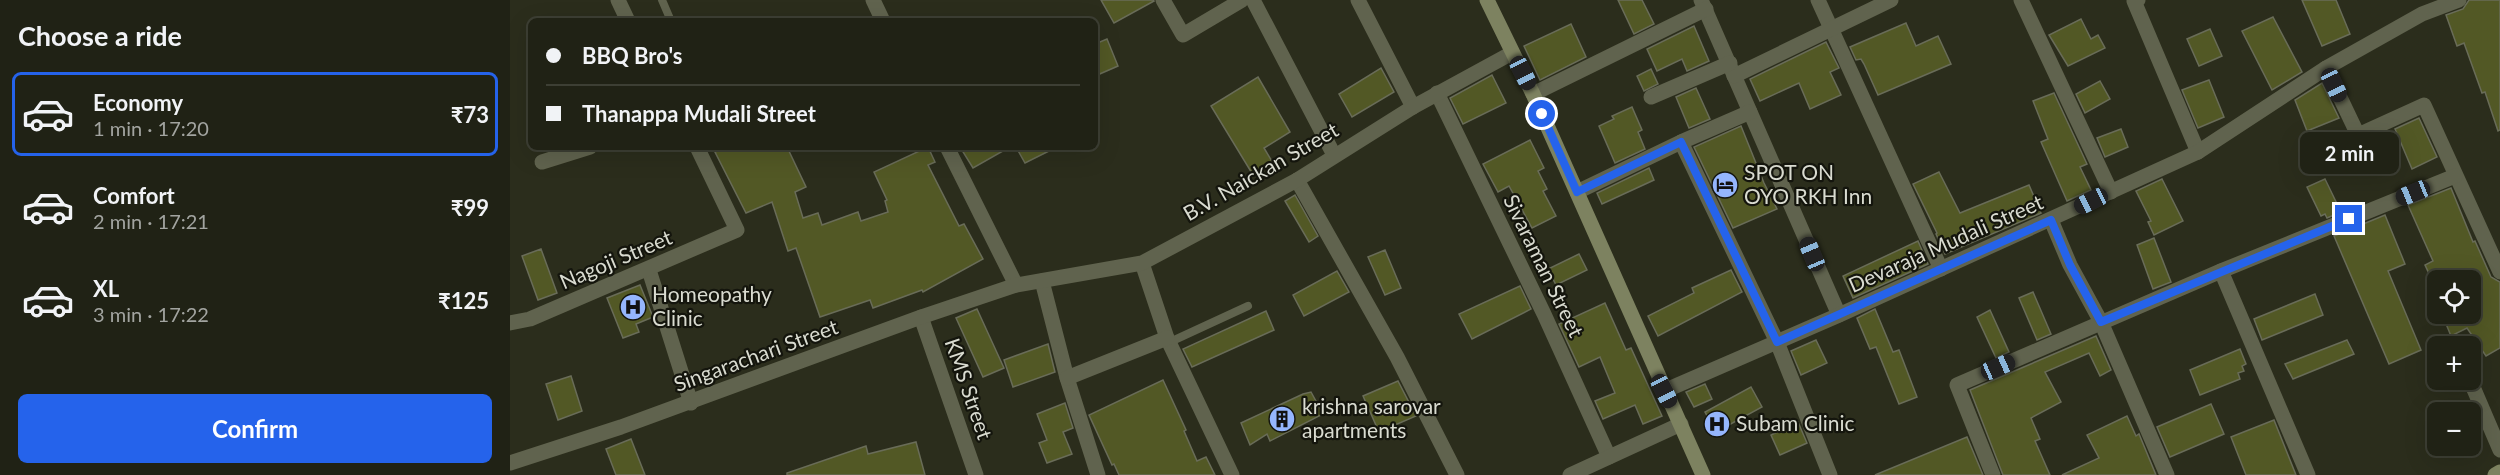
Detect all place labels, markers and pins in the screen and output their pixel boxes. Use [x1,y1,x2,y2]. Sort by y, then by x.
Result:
place label: SPOT ON OYO RKH Inn [1744,159,1872,208]
hotel icon: SPOT ON OYO RKH Inn [1710,170,1740,200]
place label: Homeopathy Clinic [652,281,772,330]
hospital icon: Homeopathy Clinic [618,292,648,322]
place label: krishna sarovar apartments [1302,393,1441,442]
building icon: krishna sarovar apartments [1267,404,1297,434]
hospital icon: Subam Clinic [1702,409,1732,439]
place label: Subam Clinic [1736,410,1855,435]

